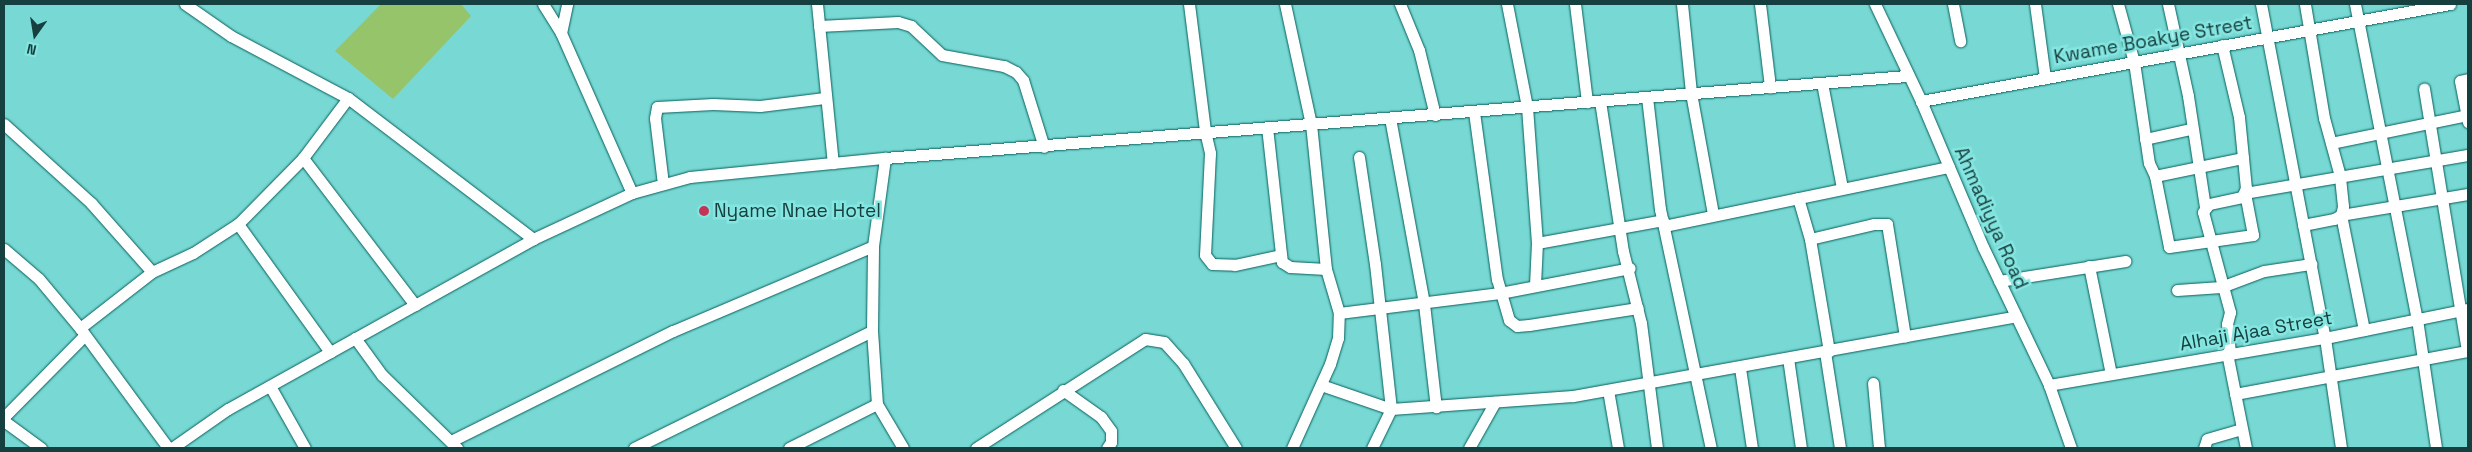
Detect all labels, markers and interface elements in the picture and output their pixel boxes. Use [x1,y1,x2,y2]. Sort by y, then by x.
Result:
north arrow [10,10,60,60]
street label: Kwame Boakye Street [2052,11,2254,69]
text: N [25,40,38,59]
street label: Ahmadiyya Road [1949,143,2033,293]
place label: Nyame Nnae Hotel [714,200,881,222]
marker: Nyame Nnae Hotel [698,205,710,217]
street label: Alhaji Ajaa Street [2178,306,2334,356]

